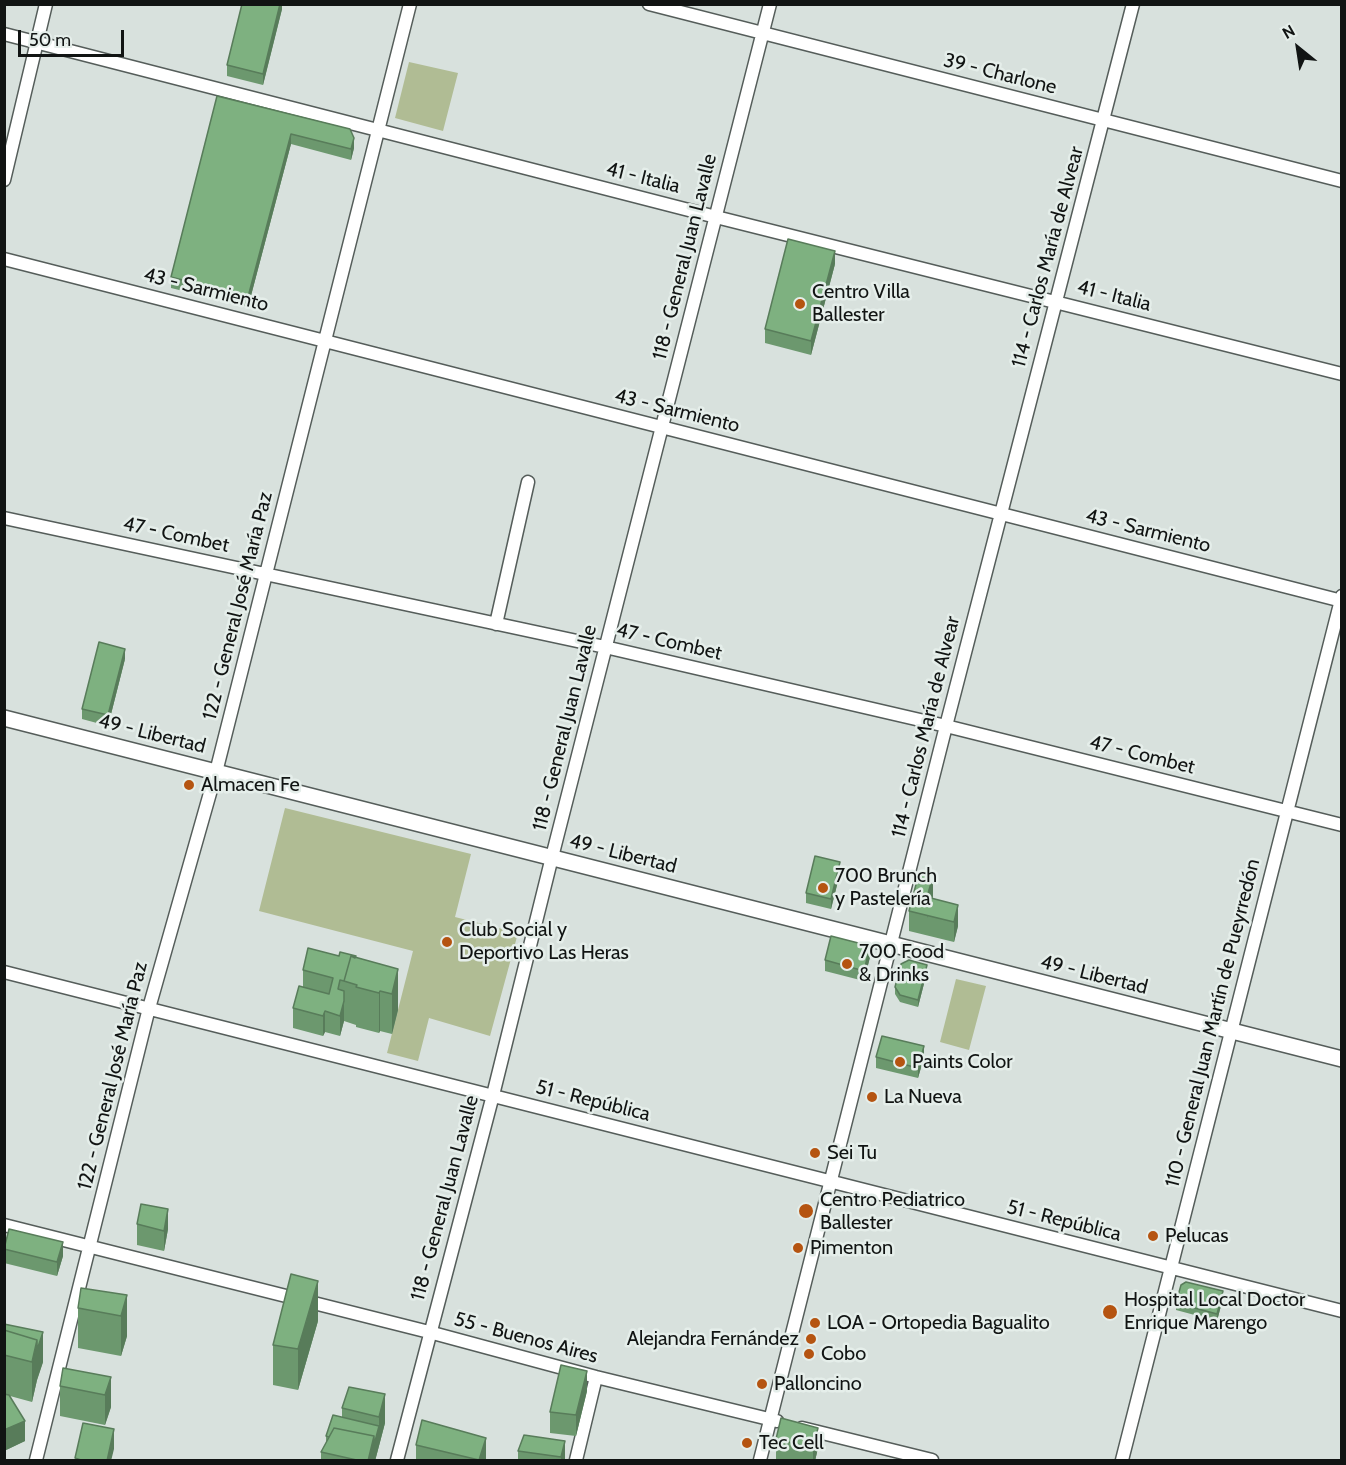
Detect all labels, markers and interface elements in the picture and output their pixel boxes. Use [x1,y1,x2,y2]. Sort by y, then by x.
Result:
scale bar [21,18,128,56]
north arrow [1268,18,1328,78]
text: N [1279,21,1298,43]
text: 50 m [29,29,71,51]
street label: 39 - Charlone [941,48,1059,100]
street label: 114 - Carlos María de Alvear [1007,144,1089,370]
street label: 118 - General Juan Lavalle [648,152,722,362]
street label: 41 - Italia [604,157,682,199]
street label: 43 - Sarmiento [141,263,271,317]
street label: 41 - Italia [1075,275,1153,317]
place label: Centro Villa Ballester [812,280,910,327]
marker: Centro Villa Ballester [793,297,807,311]
street label: 43 - Sarmiento [612,384,742,438]
street label: 122 - General José María Paz [198,489,278,723]
street label: 43 - Sarmiento [1083,504,1213,558]
street label: 47 - Combet [121,512,231,558]
street label: 114 - Carlos María de Alvear [887,614,965,840]
street label: 47 - Combet [614,618,724,666]
street label: 118 - General Juan Lavalle [528,623,602,833]
street label: 49 - Libertad [96,709,208,759]
street label: 47 - Combet [1087,730,1197,780]
place label: Almacen Fe [201,773,300,797]
marker: Almacen Fe [182,778,196,792]
street label: 49 - Libertad [567,829,679,879]
street label: 110 - General Juan Martín de Pueyrredón [1161,856,1265,1190]
place label: 700 Brunch y Pastelería [835,864,937,911]
marker: 700 Brunch y Pastelería [816,881,830,895]
place label: Club Social y Deportivo Las Heras [459,918,629,965]
marker: Club Social y Deportivo Las Heras [440,935,454,949]
place label: 700 Food & Drinks [859,940,944,987]
street label: 49 - Libertad [1038,950,1150,1000]
marker: 700 Food & Drinks [840,957,854,971]
street label: 122 - General José María Paz [73,959,153,1193]
place label: Paints Color [912,1050,1013,1074]
marker: Paints Color [893,1055,907,1069]
street label: 51 - República [533,1075,653,1127]
place label: La Nueva [884,1085,962,1109]
marker: La Nueva [865,1090,879,1104]
street label: 118 - General Juan Lavalle [406,1093,484,1303]
place label: Sei Tu [827,1141,877,1165]
marker: Sei Tu [808,1146,822,1160]
place label: Centro Pediatrico Ballester [820,1188,965,1235]
street label: 51 - República [1004,1195,1124,1247]
marker: Centro Pediatrico Ballester [797,1202,815,1220]
place label: Pelucas [1165,1224,1229,1248]
marker: Pelucas [1146,1229,1160,1243]
place label: Pimenton [810,1236,893,1260]
marker: Pimenton [791,1241,805,1255]
place label: Hospital Local Doctor Enrique Marengo [1124,1288,1305,1335]
marker: Hospital Local Doctor Enrique Marengo [1101,1303,1119,1321]
street label: 55 - Buenos Aires [452,1307,600,1369]
place label: LOA - Ortopedia Bagualito [827,1311,1050,1335]
marker: LOA - Ortopedia Bagualito [808,1316,822,1330]
place label: Alejandra Fernández [627,1327,799,1351]
marker: Alejandra Fernández [804,1332,818,1346]
place label: Cobo [821,1342,866,1366]
marker: Cobo [802,1347,816,1361]
place label: Palloncino [774,1372,862,1396]
marker: Palloncino [755,1377,769,1391]
place label: Tec Cell [759,1431,824,1455]
marker: Tec Cell [740,1436,754,1450]

